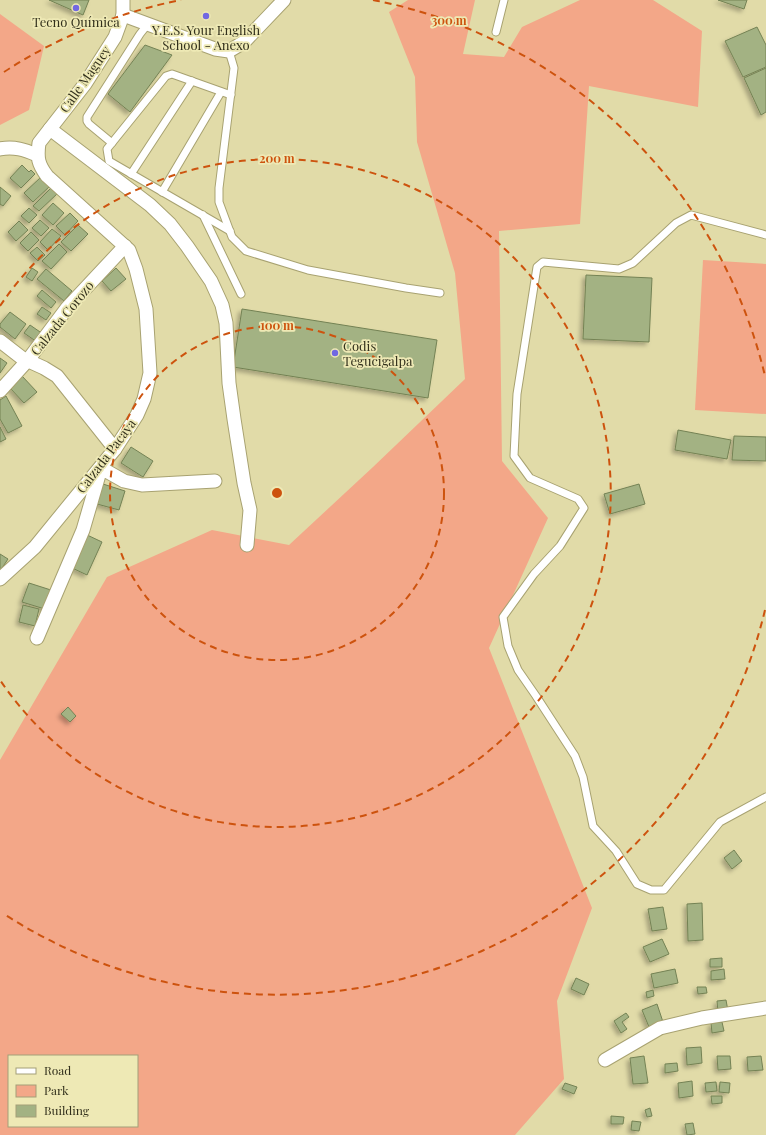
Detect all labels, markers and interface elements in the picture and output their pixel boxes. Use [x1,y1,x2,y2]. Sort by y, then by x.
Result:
marker: Tecno Química [71,3,81,13]
marker: Y.E.S. Your English School - Anexo [201,11,211,21]
text: 300 m [432,12,467,28]
place label: Tecno Química [32,13,120,30]
place label: Y.E.S. Your English School - Anexo [151,21,260,53]
street label: Calle Maguey [55,42,114,115]
text: 200 m [259,150,295,166]
street label: Calzada Corozo [26,277,97,358]
text: 100 m [260,317,294,333]
place label: Codis Tegucigalpa [343,337,413,369]
marker: Codis Tegucigalpa [330,348,340,358]
street label: Calzada Pacaya [72,415,139,496]
centre of rings [270,486,284,500]
legend [8,1055,138,1127]
text: Road [44,1062,71,1078]
text: Park [44,1082,69,1098]
text: Building [44,1102,90,1118]

